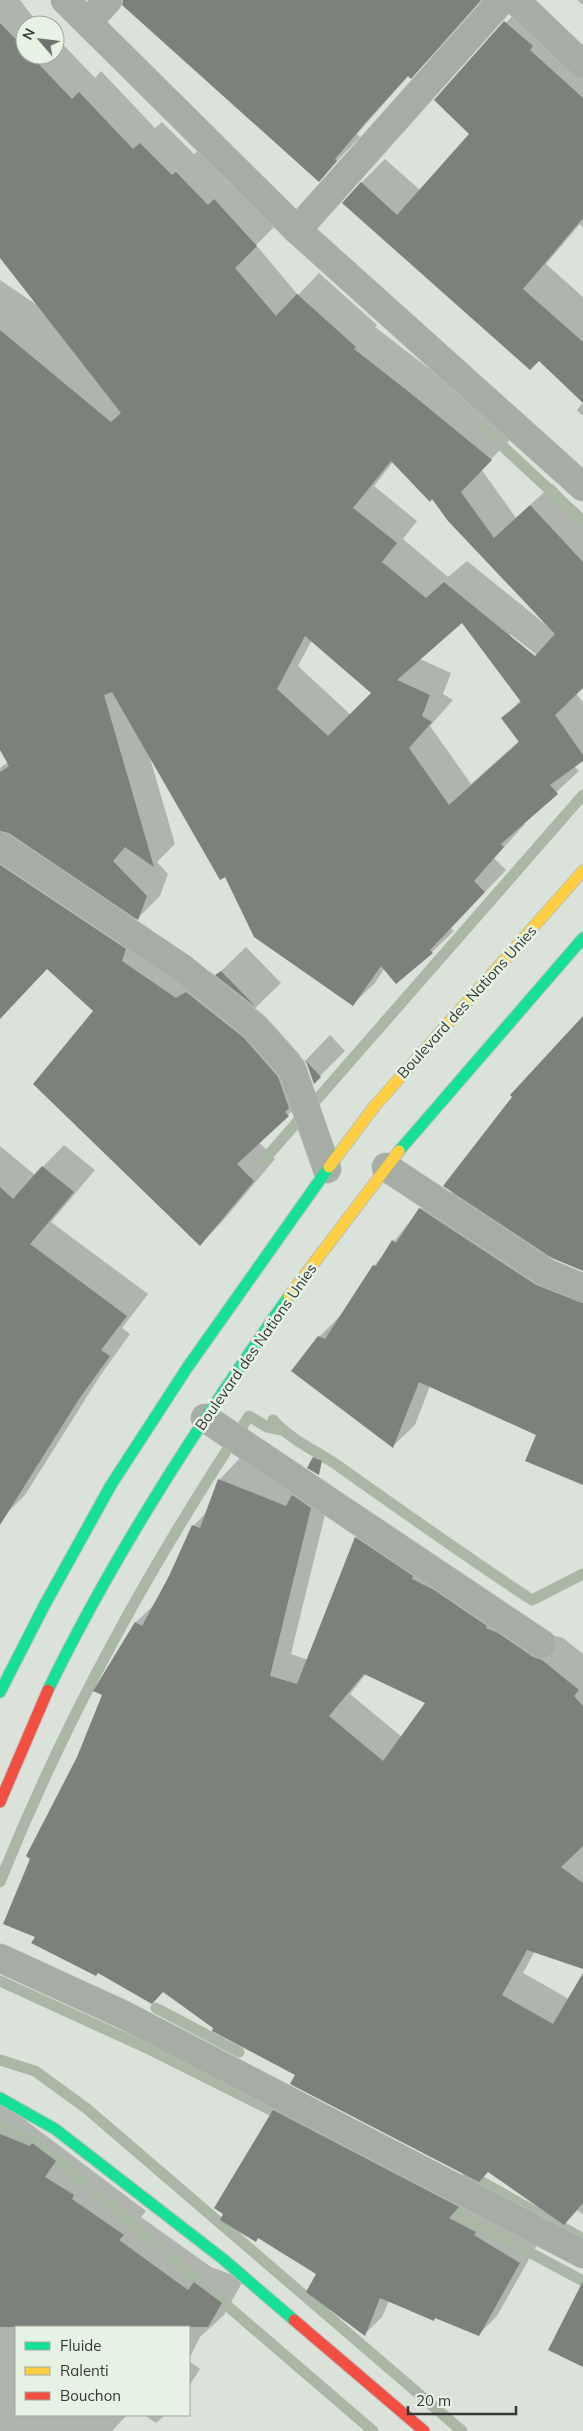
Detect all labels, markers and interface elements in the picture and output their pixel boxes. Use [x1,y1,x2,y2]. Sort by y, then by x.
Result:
north arrow [15,15,65,65]
text: N [18,25,39,43]
street label: Boulevard des Nations Unies [393,921,540,1082]
street label: Boulevard des Nations Unies [191,1260,321,1434]
legend [15,2326,190,2416]
text: Fluide [60,2336,101,2355]
text: Ralenti [60,2361,109,2380]
scale bar [408,2384,516,2416]
text: Bouchon [60,2386,121,2405]
text: 20 m [416,2391,451,2410]

